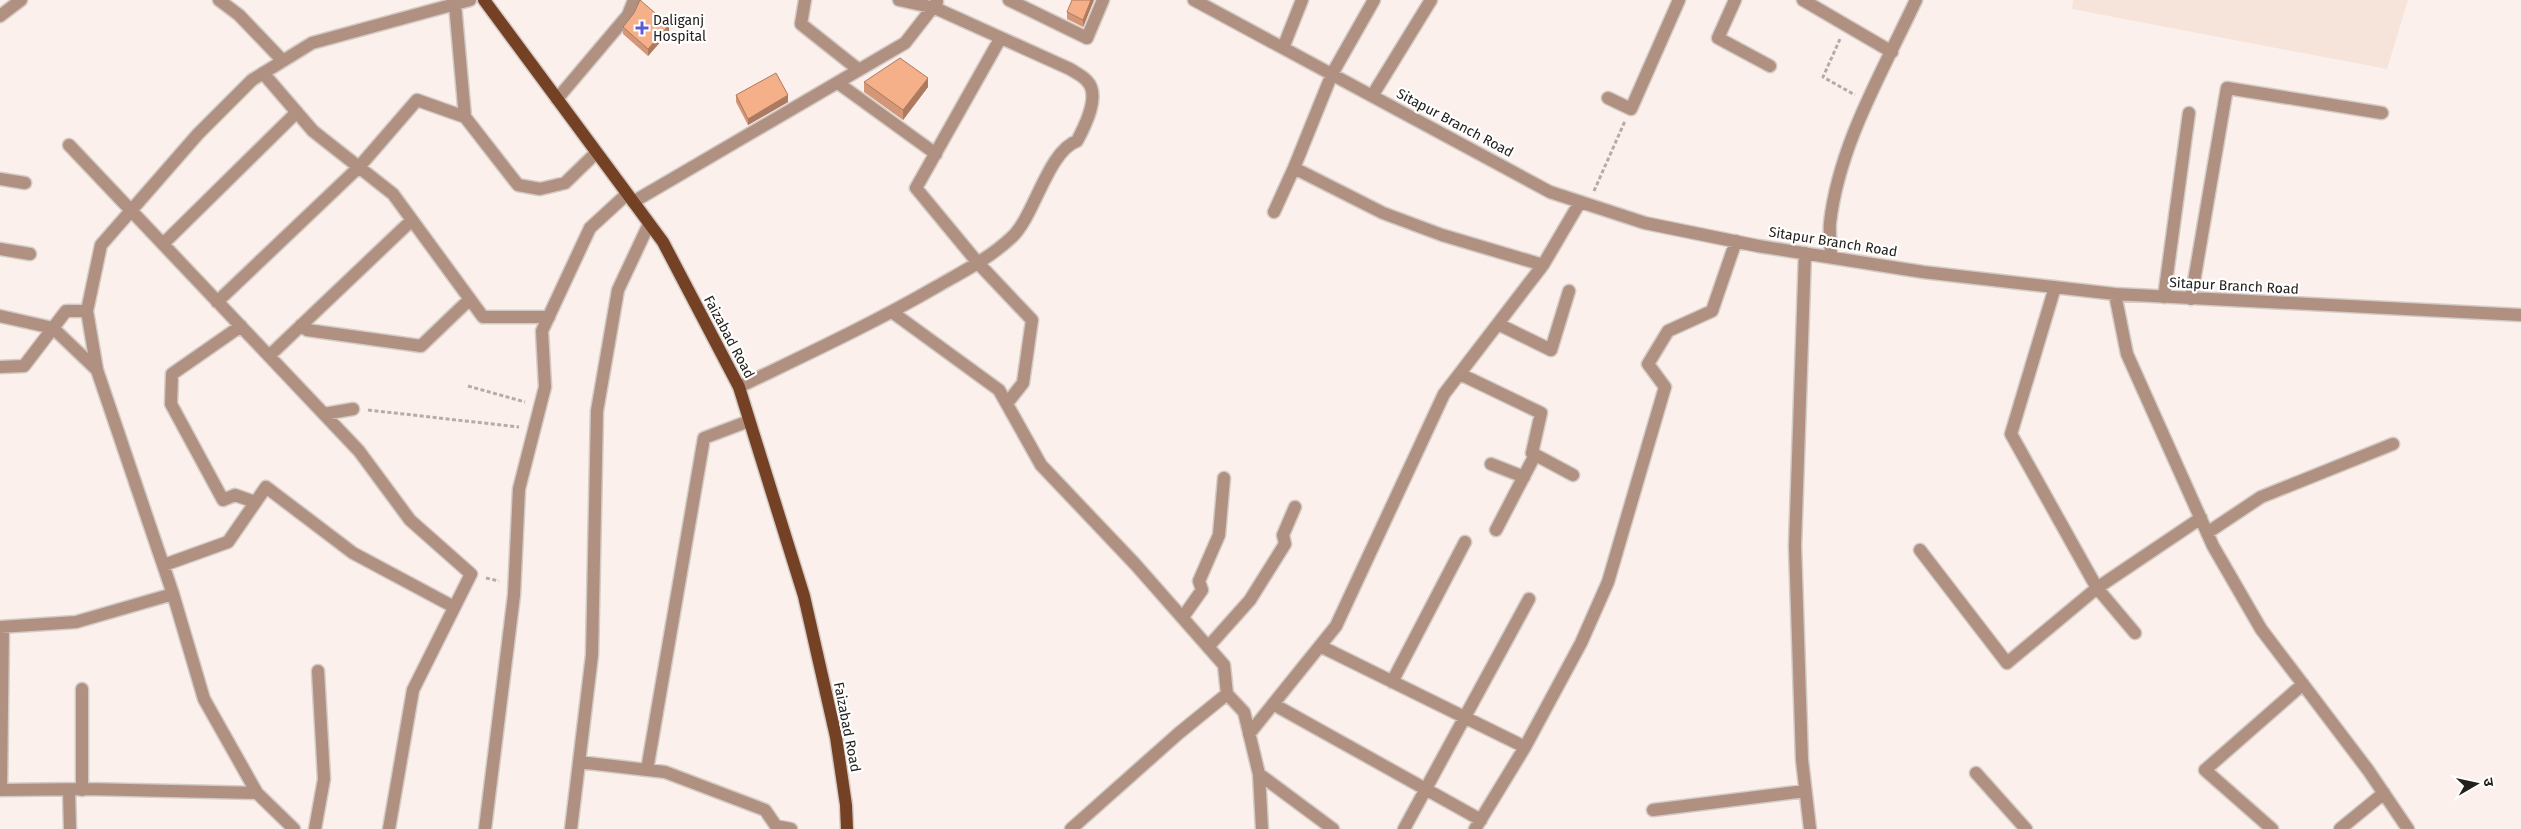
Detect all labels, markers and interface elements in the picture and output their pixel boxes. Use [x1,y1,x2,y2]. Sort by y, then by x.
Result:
place label: Daliganj Hospital [653,12,706,45]
marker: Daliganj Hospital [635,21,649,35]
street label: Sitapur Branch Road [1394,85,1516,161]
street label: Sitapur Branch Road [1768,223,1898,261]
street label: Sitapur Branch Road [2169,274,2299,298]
street label: Faizabad Road [700,293,758,381]
street label: Faizabad Road [830,681,864,773]
north arrow [2451,759,2501,809]
text: उ [2479,777,2498,788]

